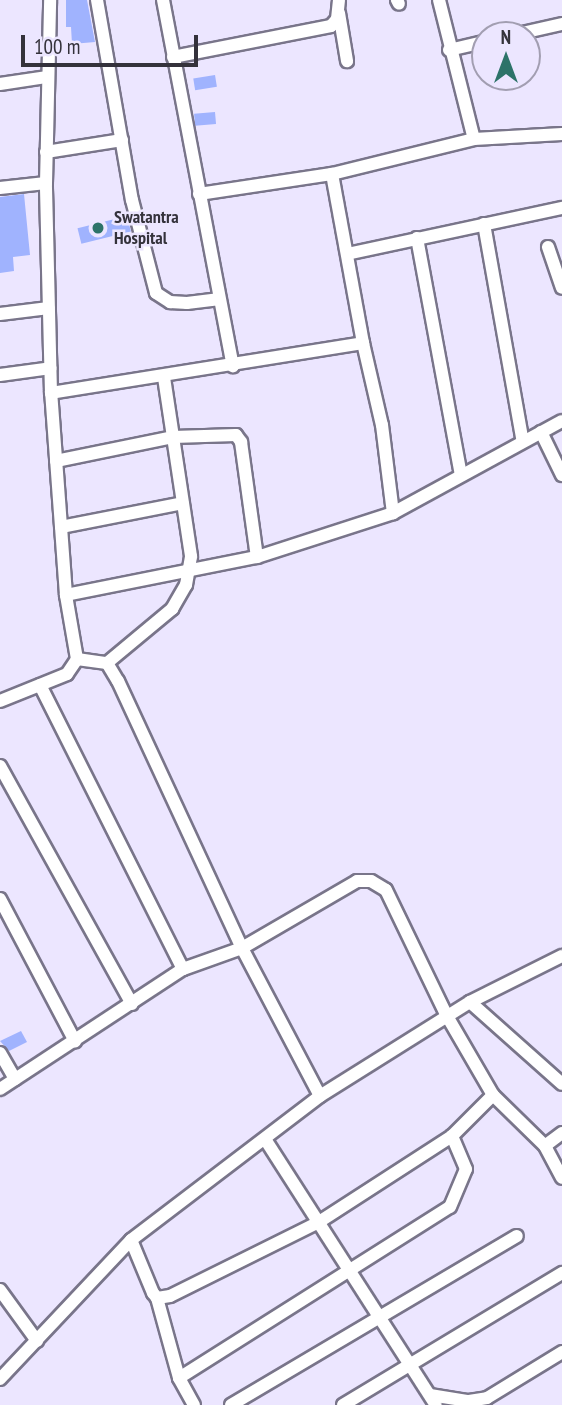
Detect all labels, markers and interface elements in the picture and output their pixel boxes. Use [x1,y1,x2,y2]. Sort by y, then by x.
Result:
scale bar [24,21,201,65]
north arrow [471,21,541,91]
text: N [501,25,511,49]
text: 100 m [34,33,80,60]
place label: Swatantra Hospital [114,207,179,249]
marker: Swatantra Hospital [88,218,108,238]

